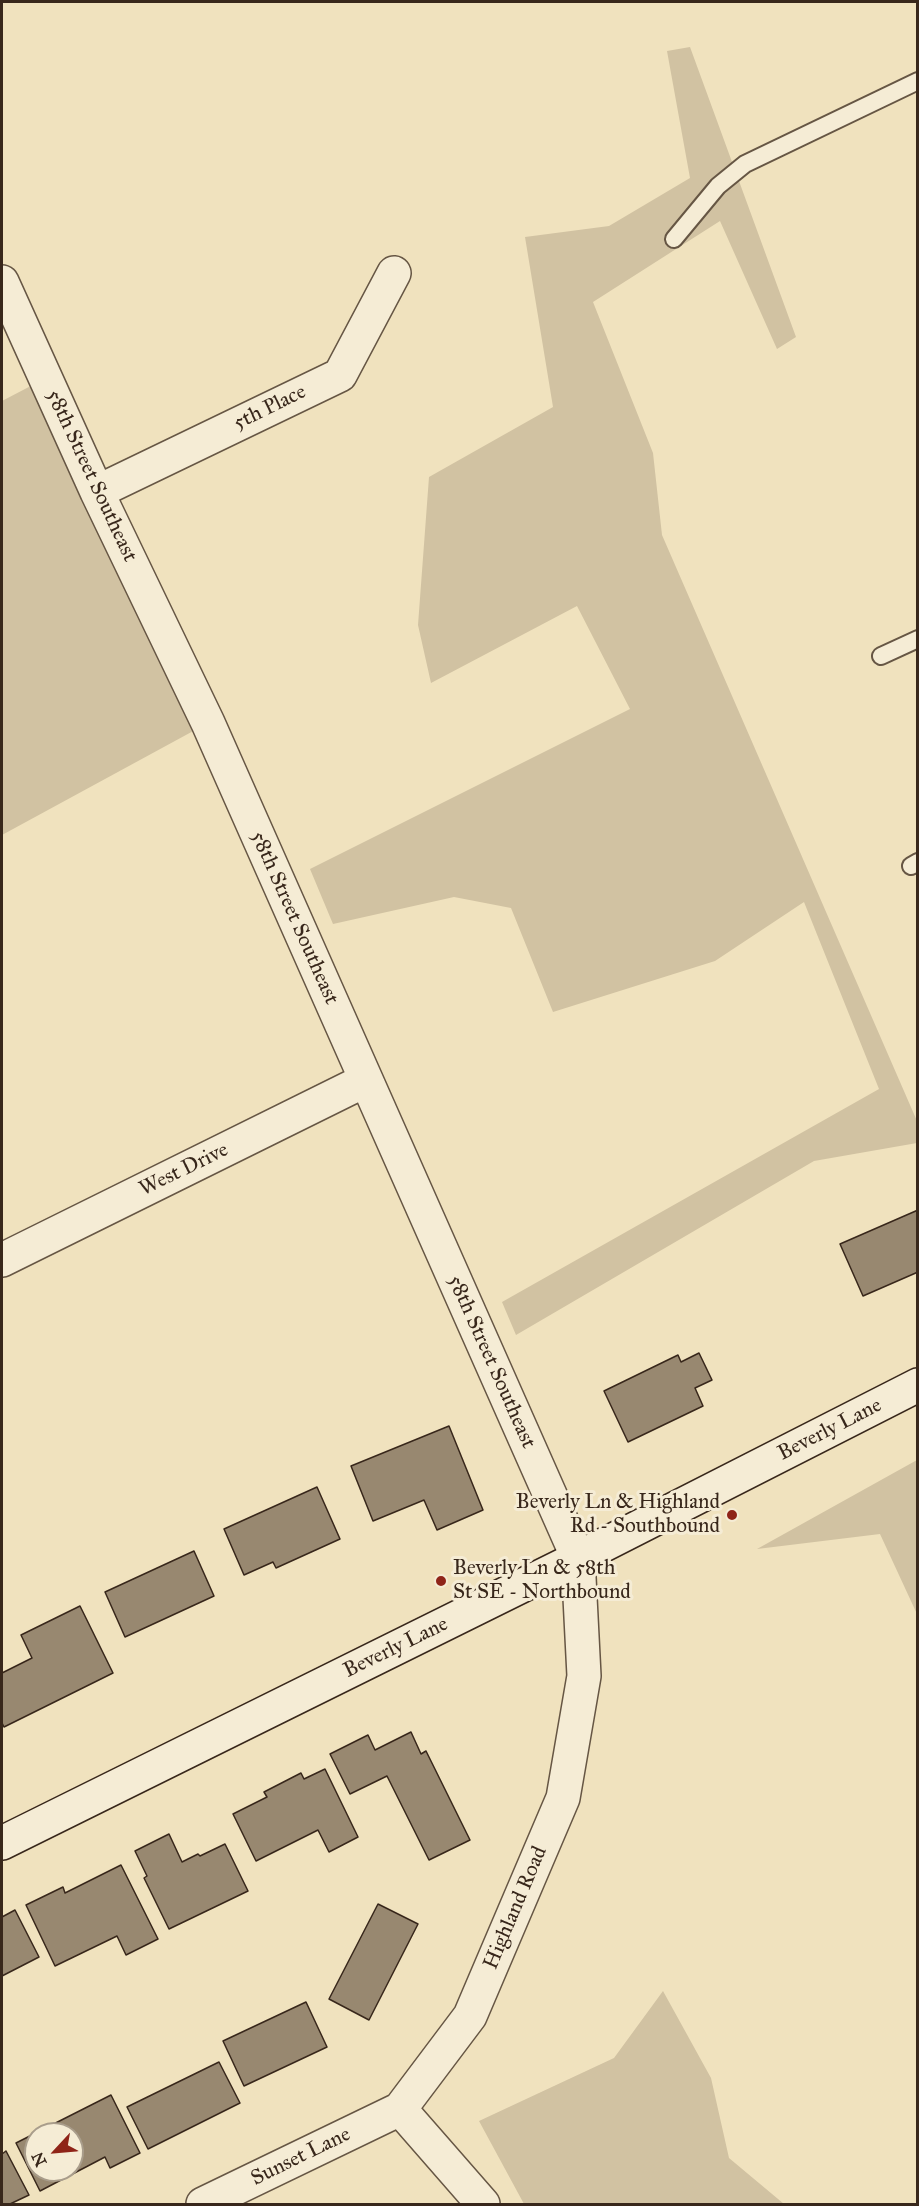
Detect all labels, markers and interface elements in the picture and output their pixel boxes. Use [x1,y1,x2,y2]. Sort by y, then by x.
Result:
street label: 5th Place [230,380,310,436]
street label: 58th Street Southeast [40,386,142,566]
street label: 58th Street Southeast [244,827,344,1009]
street label: West Drive [135,1138,233,1202]
street label: 58th Street Southeast [441,1271,541,1453]
street label: Beverly Lane [774,1393,886,1467]
place label: Beverly Ln & Highland Rd - Southbound [516,1490,720,1540]
marker: Beverly Ln & Highland Rd - Southbound [725,1508,739,1522]
place label: Beverly Ln & 58th St SE - Northbound [453,1556,631,1606]
marker: Beverly Ln & 58th St SE - Northbound [434,1574,448,1588]
street label: Beverly Lane [340,1612,452,1684]
street label: Highland Road [479,1843,553,1973]
north arrow [24,2122,84,2182]
street label: Sunset Lane [247,2122,355,2192]
text: N [28,2149,51,2170]

